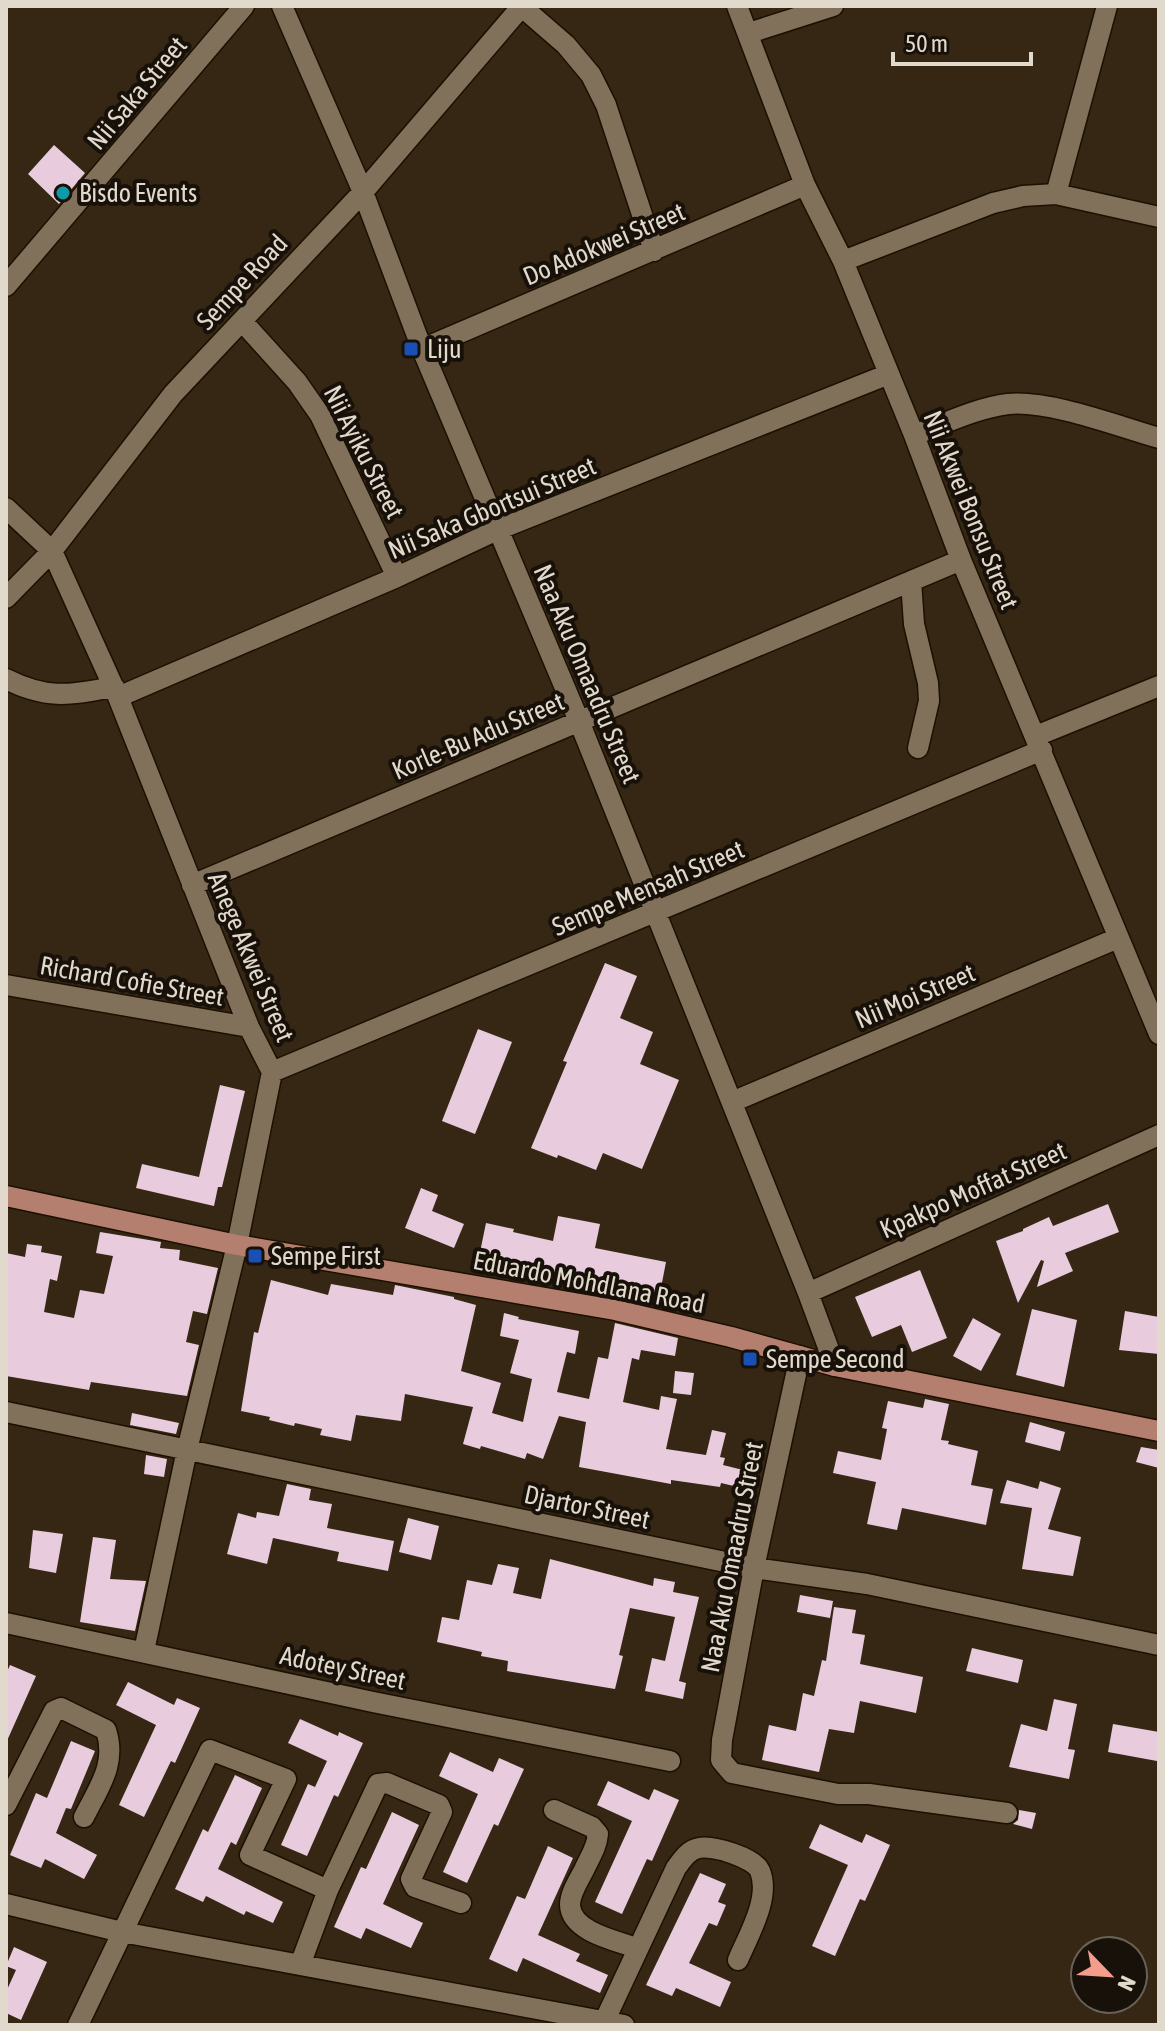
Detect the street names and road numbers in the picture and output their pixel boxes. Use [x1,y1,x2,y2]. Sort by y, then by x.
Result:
street label: Nii Saka Street [81,30,193,156]
street label: Do Adokwei Street [519,196,689,292]
street label: Sempe Road [191,228,293,336]
street label: Nii Ayiku Street [318,381,410,523]
street label: Nii Akwei Bonsu Street [918,406,1024,614]
street label: Nii Saka Gbortsui Street [384,451,600,565]
street label: Naa Aku Omaadru Street [527,560,647,788]
street label: Korle-Bu Adu Street [388,686,568,786]
street label: Sempe Mensah Street [548,834,748,942]
street label: Anege Akwei Street [202,868,300,1046]
street label: Richard Cofie Street [38,950,226,1012]
street label: Nii Moi Street [851,957,979,1035]
street label: Kpakpo Moffat Street [875,1135,1071,1245]
street label: Eduardo Mohdlana Road [471,1245,707,1319]
street label: Naa Aku Omaadru Street [695,1439,769,1675]
street label: Djartor Street [521,1479,653,1535]
street label: Adotey Street [278,1640,408,1696]

